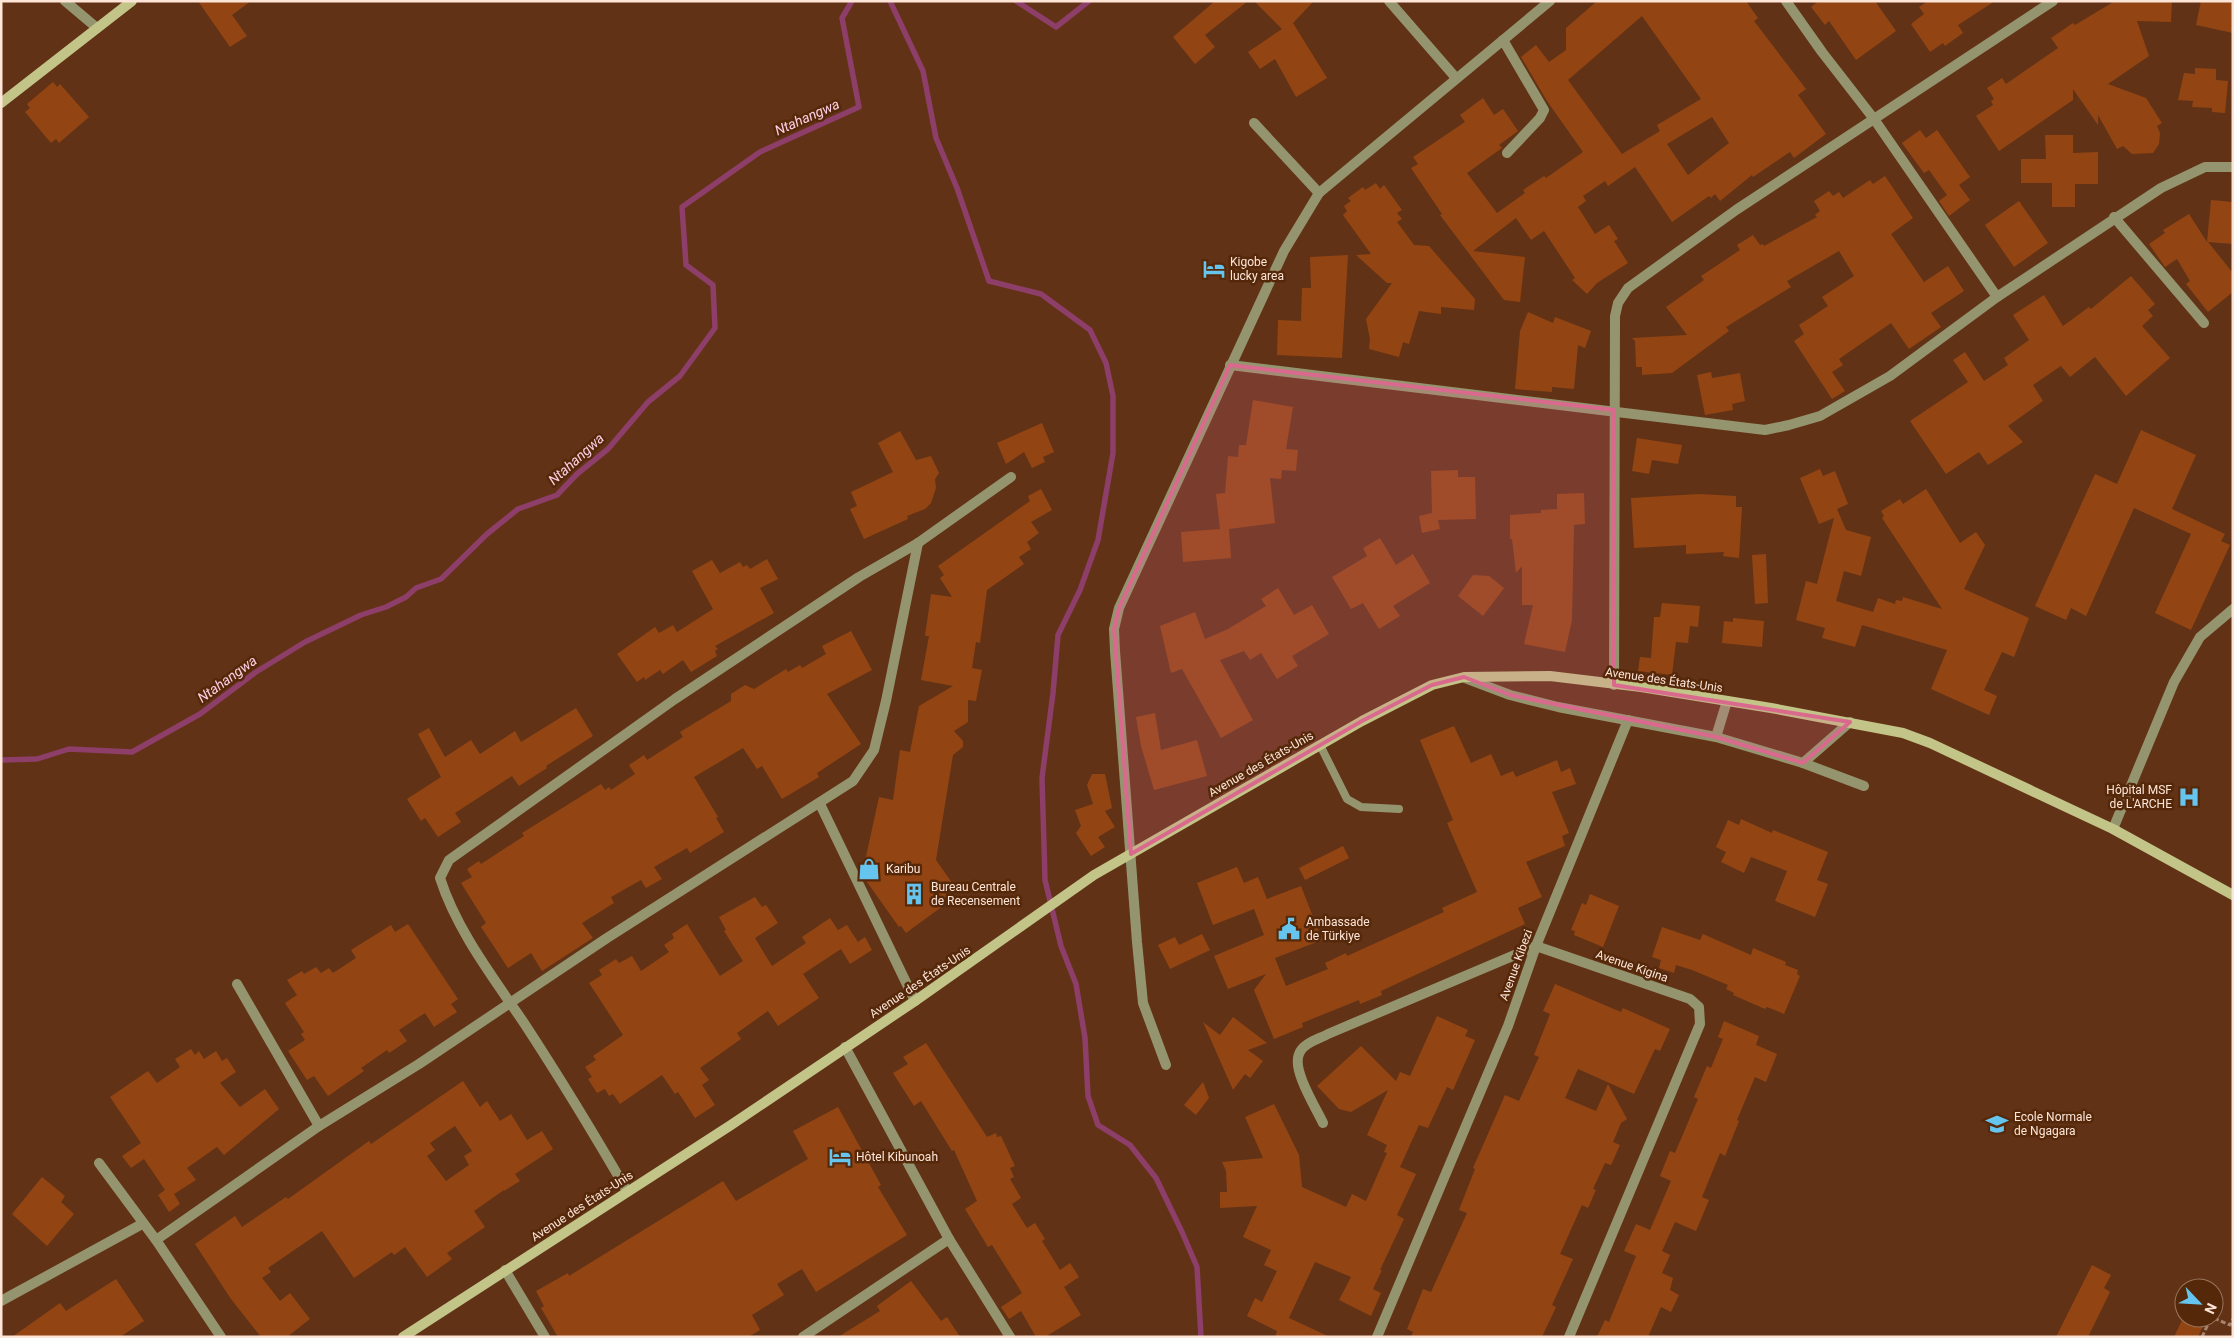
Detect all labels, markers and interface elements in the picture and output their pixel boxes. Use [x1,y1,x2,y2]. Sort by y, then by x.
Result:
water label: Ntahangwa [772,96,842,138]
place label: Kigobe lucky area [1230,255,1284,283]
hotel icon: Kigobe lucky area [1201,256,1227,282]
water label: Ntahangwa [545,430,607,488]
water label: Ntahangwa [194,652,260,706]
street label: Avenue des États-Unis [1604,664,1724,695]
street label: Avenue des États-Unis [1206,727,1316,800]
place label: Hôpital MSF de L'ARCHE [2106,783,2172,811]
hospital icon: Hôpital MSF de L'ARCHE [2176,784,2202,810]
shop icon: Karibu [856,856,882,882]
place label: Karibu [886,862,920,876]
place label: Bureau Centrale de Recensement [931,880,1020,908]
building icon: Bureau Centrale de Recensement [901,881,927,907]
place label: Ambassade de Türkiye [1306,915,1370,943]
public building icon: Ambassade de Türkiye [1276,916,1302,942]
street label: Avenue Kibezi [1497,927,1535,1002]
street label: Avenue des États-Unis [866,942,973,1021]
street label: Avenue Kigina [1594,947,1670,985]
place label: Ecole Normale de Ngagara [2014,1110,2092,1138]
school or university icon: Ecole Normale de Ngagara [1984,1111,2010,1137]
hotel icon: Hôtel Kibunoah [827,1144,853,1170]
place label: Hôtel Kibunoah [856,1150,938,1164]
street label: Avenue des États-Unis [528,1167,636,1244]
north arrow [2174,1278,2224,1328]
text: N [2201,1301,2220,1316]

